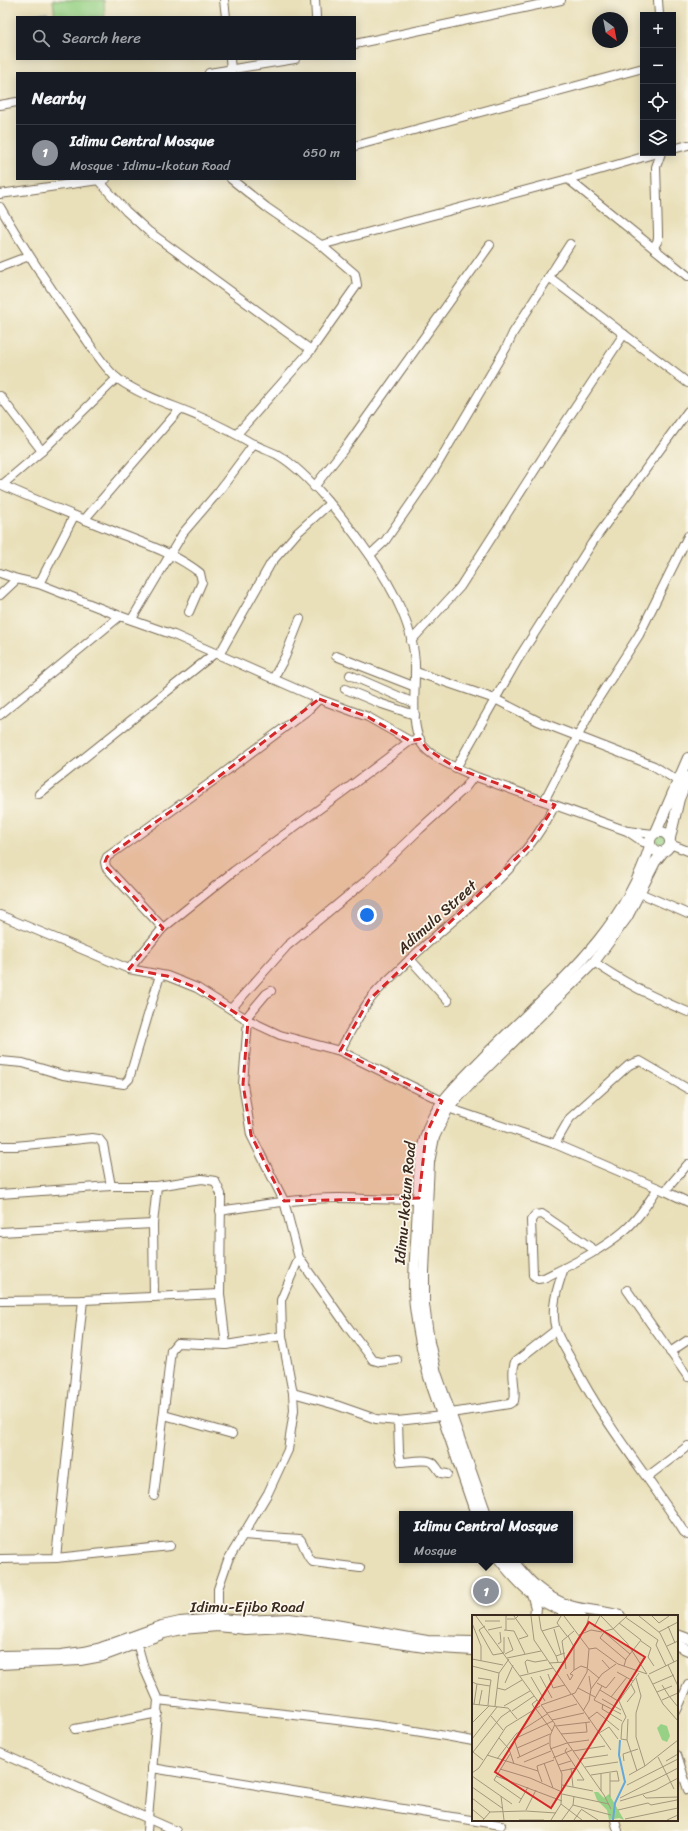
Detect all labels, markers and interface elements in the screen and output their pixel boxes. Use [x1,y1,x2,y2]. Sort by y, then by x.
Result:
north arrow [592,12,628,48]
map controls [640,12,676,156]
button: + [640,12,676,48]
search box [16,16,356,60]
text: Search here [62,25,141,51]
icon: search [30,27,52,49]
button: − [640,48,676,84]
text: Nearby [32,83,86,113]
button: locate [640,84,676,120]
button: layers [640,120,676,156]
text: Idimu Central Mosque [70,128,214,154]
text: 1 [42,141,48,164]
text: 650 m [303,141,340,164]
text: Mosque · Idimu-Ikotun Road [70,154,230,177]
street label: Adimula Street [390,873,484,961]
your location [357,905,377,925]
street label: Idimu-Ikotun Road [387,1139,423,1267]
popup [399,1511,573,1563]
text: Idimu Central Mosque [414,1513,558,1539]
text: Mosque [414,1539,457,1562]
pin: 1 [473,1576,499,1606]
street label: Idimu-Ejibo Road [189,1594,305,1620]
inset map [472,1615,678,1821]

